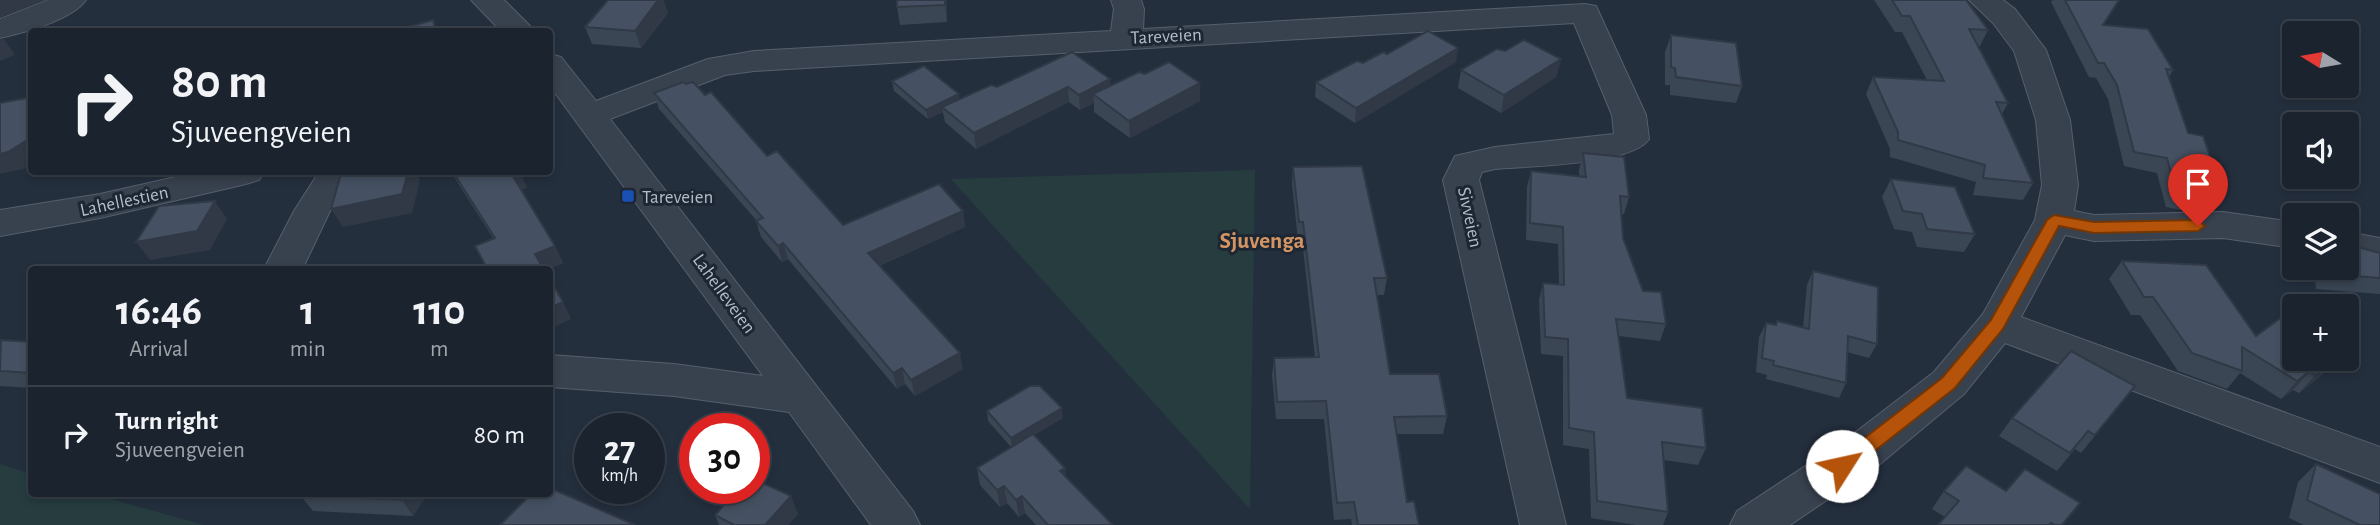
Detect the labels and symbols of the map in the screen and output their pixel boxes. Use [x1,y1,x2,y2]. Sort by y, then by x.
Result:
north arrow [2282,21,2359,98]
street label: Tareveien [1130,25,1202,48]
pin [2168,154,2228,226]
street label: Lahellestien [78,183,170,220]
street label: Sivveien [1454,185,1485,249]
marker: Tareveien [620,188,636,204]
place label: Tareveien [642,188,713,207]
district label: Sjuvenga [1220,230,1305,253]
street label: Lahelleveien [689,251,759,337]
speed limit sign: 30 [679,413,770,504]
position arrow [1805,429,1879,503]

